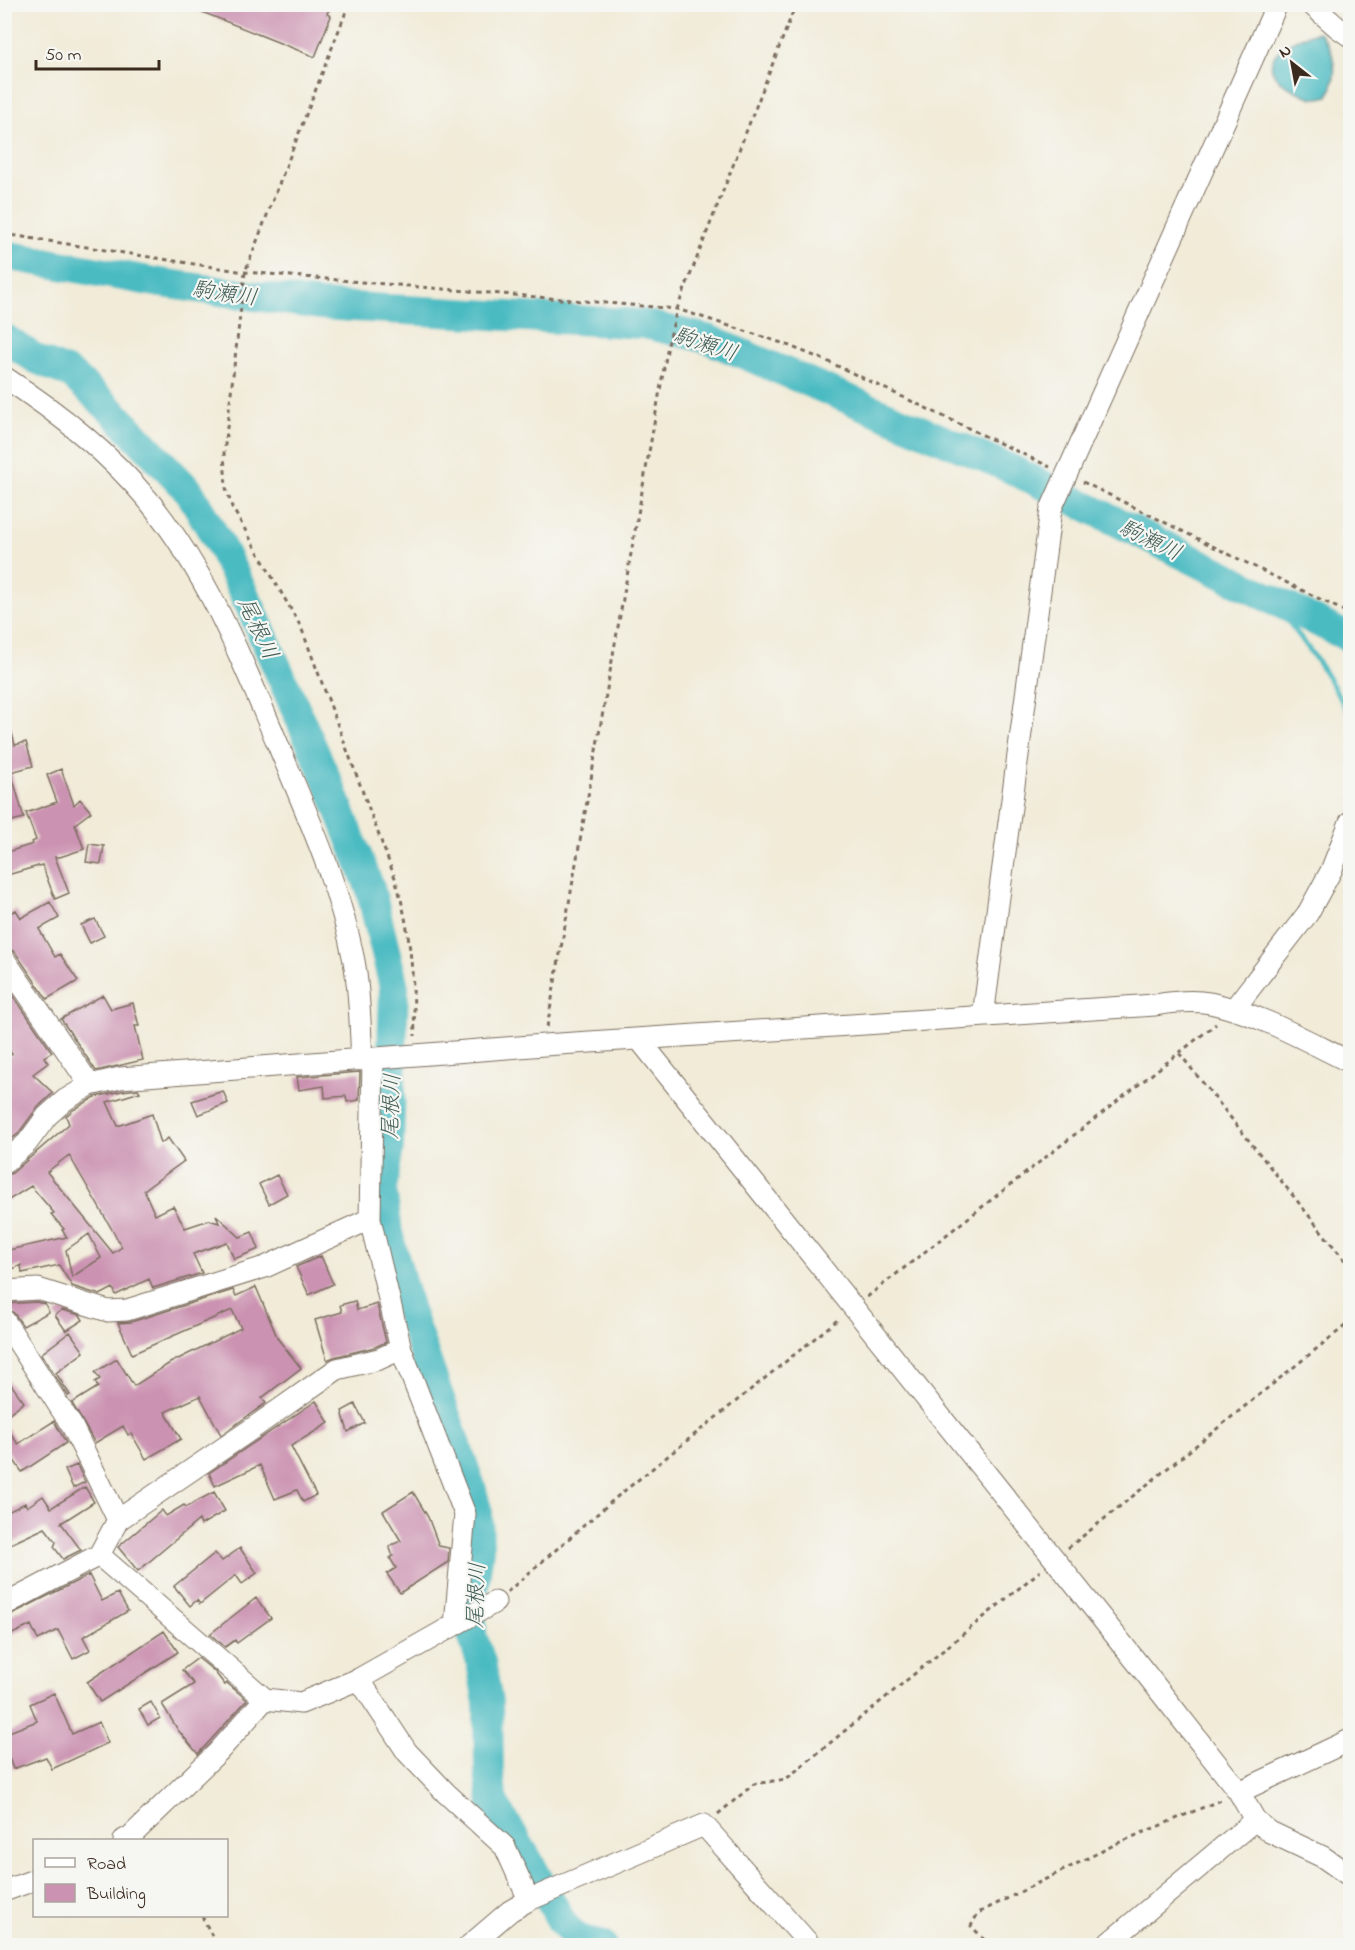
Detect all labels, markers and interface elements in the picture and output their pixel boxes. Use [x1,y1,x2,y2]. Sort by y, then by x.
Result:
scale bar [36,33,159,71]
north arrow [1262,33,1322,93]
text: N [1274,39,1296,65]
text: 50 m [45,43,82,69]
water label: 駒瀬川 [190,275,259,315]
water label: 駒瀬川 [669,320,741,371]
water label: 駒瀬川 [1113,513,1186,571]
water label: 尾根川 [228,593,285,666]
water label: 尾根川 [376,1073,410,1140]
water label: 尾根川 [461,1562,495,1629]
legend [33,1839,228,1917]
text: Road [87,1852,126,1878]
text: Building [86,1882,146,1909]

